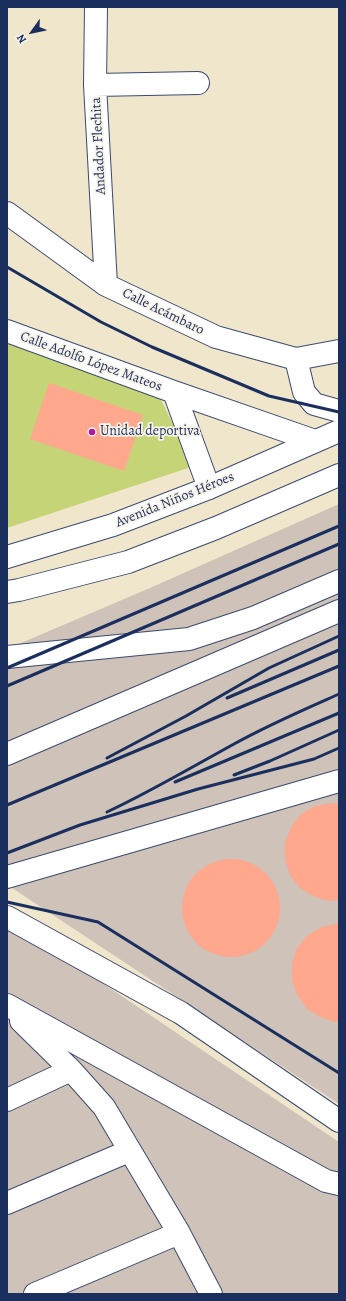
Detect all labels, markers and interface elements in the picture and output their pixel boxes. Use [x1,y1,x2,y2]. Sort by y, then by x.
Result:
north arrow [12,12,52,52]
text: N [13,31,30,46]
street label: Andador Flechita [88,97,110,195]
street label: Calle Acámbaro [119,285,207,339]
street label: Calle Adolfo López Mateos [18,328,164,396]
place label: Unidad deportiva [100,424,200,440]
marker: Unidad deportiva [87,427,97,437]
street label: Avenida Niños Héroes [113,469,237,531]

